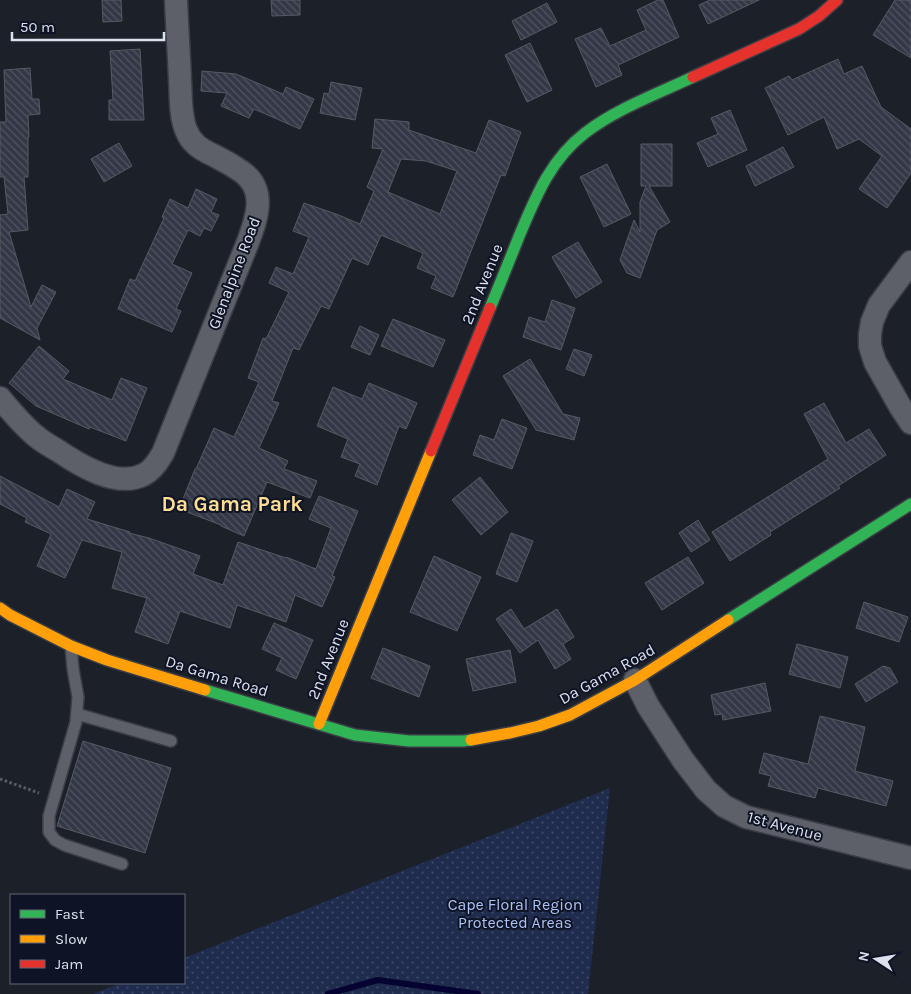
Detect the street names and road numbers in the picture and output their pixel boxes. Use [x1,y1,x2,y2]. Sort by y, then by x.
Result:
street label: Glenalpine Road [204,214,264,332]
street label: 2nd Avenue [457,241,507,327]
street label: 2nd Avenue [303,616,353,702]
street label: Da Gama Road [556,640,658,708]
street label: Da Gama Road [163,651,271,701]
street label: 1st Avenue [746,807,824,845]

